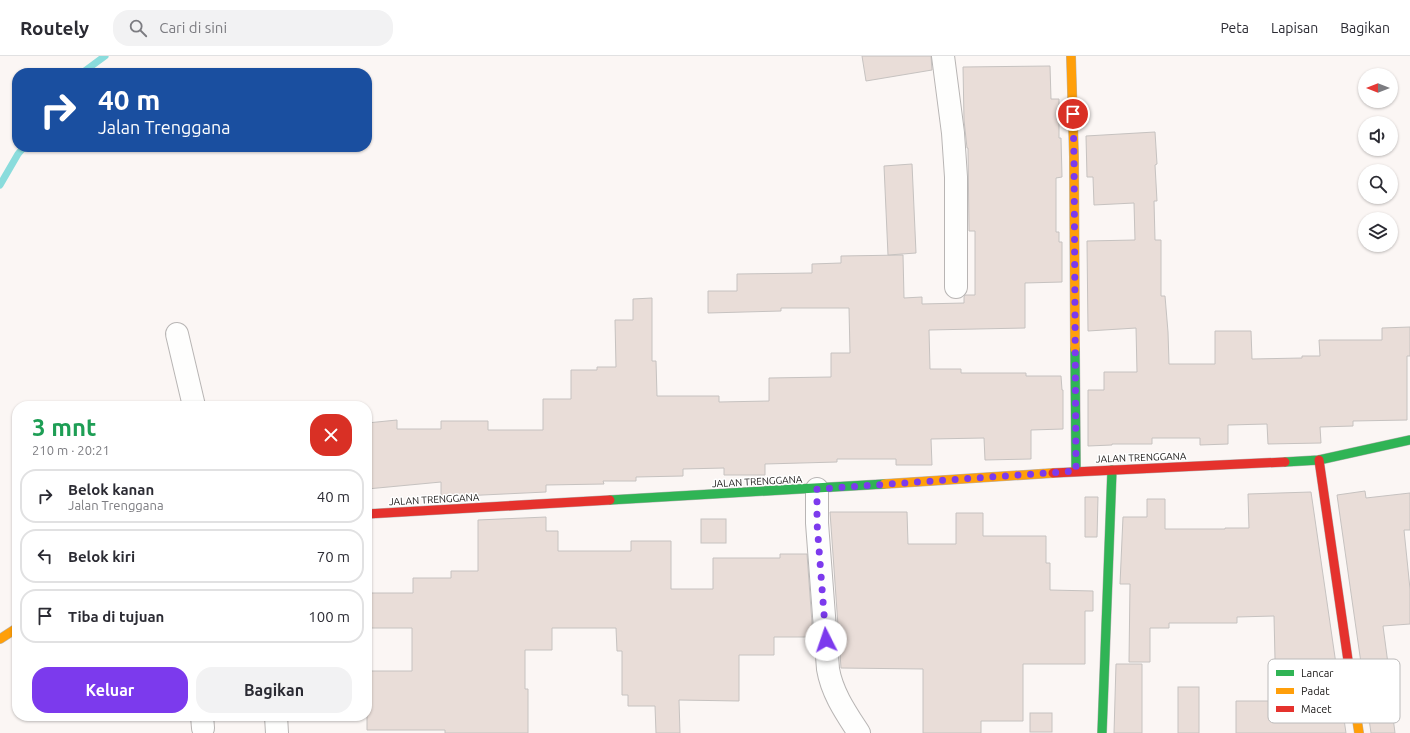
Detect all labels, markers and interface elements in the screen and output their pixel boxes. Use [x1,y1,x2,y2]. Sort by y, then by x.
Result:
search box [113,10,393,46]
text: Routely [20,17,89,39]
icon: search [127,17,149,39]
text: Cari di sini [159,19,227,36]
text: Peta [1221,20,1249,36]
text: Lapisan [1271,20,1318,36]
text: Bagikan [1340,20,1390,36]
north arrow [1358,68,1398,108]
map controls [1358,68,1398,252]
icon: right [32,84,84,136]
text: 40 m [98,84,160,115]
pin [1056,97,1090,131]
icon: arrive [1062,103,1084,125]
button: sound [1358,116,1398,156]
text: Jalan Trenggana [98,117,230,137]
button: search [1358,164,1398,204]
button: layers [1358,212,1398,252]
text: 3 mnt [32,414,96,441]
button: close [310,414,352,456]
text: 210 m · 20:21 [32,443,110,457]
street label: JALAN TRENGGANA [1096,450,1187,465]
street label: JALAN TRENGGANA [711,474,803,489]
text: Belok kanan [68,481,154,498]
icon: right [34,485,56,507]
text: 40 m [317,488,350,505]
street label: JALAN TRENGGANA [388,492,480,507]
text: Jalan Trenggana [68,498,164,512]
icon: left [34,545,56,567]
text: Belok kiri [68,548,135,565]
text: 70 m [317,548,350,565]
icon: arrive [34,605,56,627]
text: Tiba di tujuan [68,608,164,625]
text: 100 m [308,608,350,625]
position arrow [805,619,847,661]
legend [1268,659,1400,723]
button: Keluar [32,667,188,713]
button: Bagikan [196,667,352,713]
text: Lancar [1301,667,1334,679]
text: Padat [1301,685,1330,697]
text: Macet [1301,703,1332,715]

